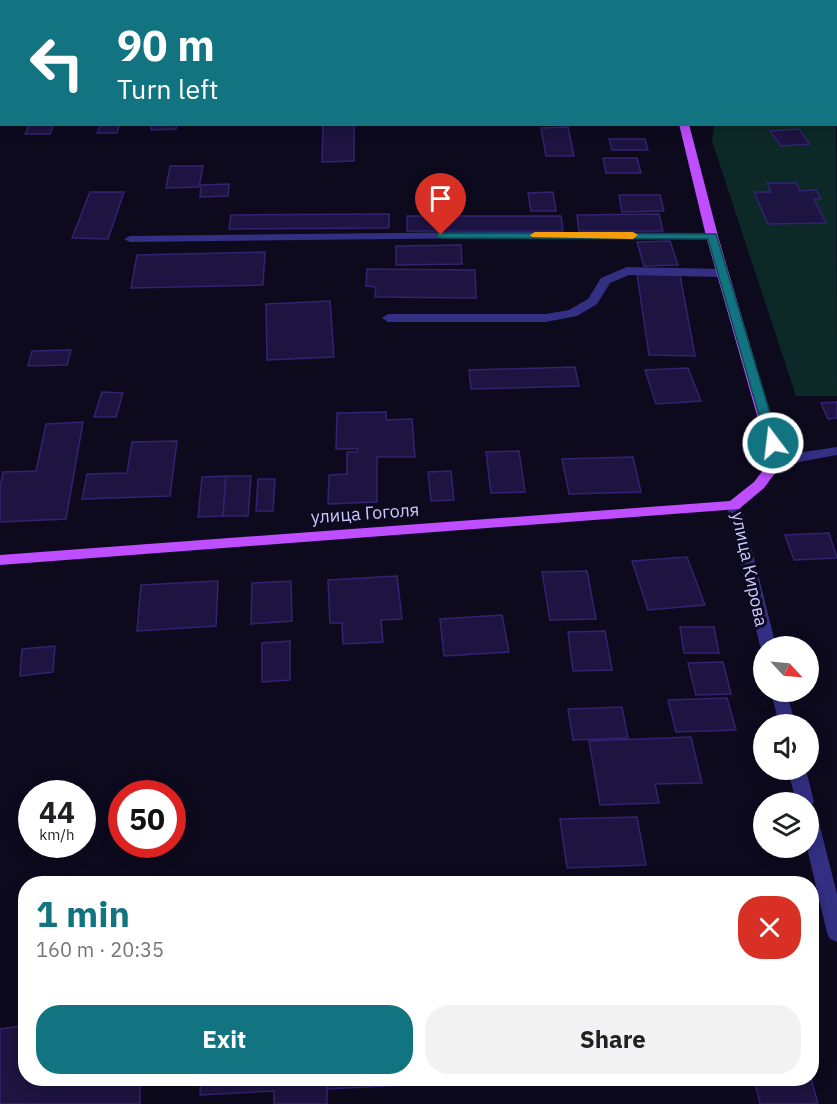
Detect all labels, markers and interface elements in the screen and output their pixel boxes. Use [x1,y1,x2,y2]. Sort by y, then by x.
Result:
text: 90 m [117,18,215,73]
icon: left [18,24,96,102]
text: Turn left [117,71,218,106]
pin [415,173,466,235]
icon: arrive [424,182,457,215]
position arrow [741,411,805,475]
street label: улица Гоголя [310,498,420,528]
street label: улица Кирова [727,510,773,629]
north arrow [753,636,819,702]
map controls [753,636,819,858]
button: sound [753,714,819,780]
speed limit sign: 50 [108,780,186,858]
text: 44 [39,792,75,831]
button: layers [753,792,819,858]
text: km/h [39,825,75,844]
text: 1 min [36,890,130,937]
button: close [738,896,801,959]
text: 160 m · 20:35 [36,936,164,963]
button: Exit [36,1005,413,1074]
button: Share [425,1005,801,1074]

